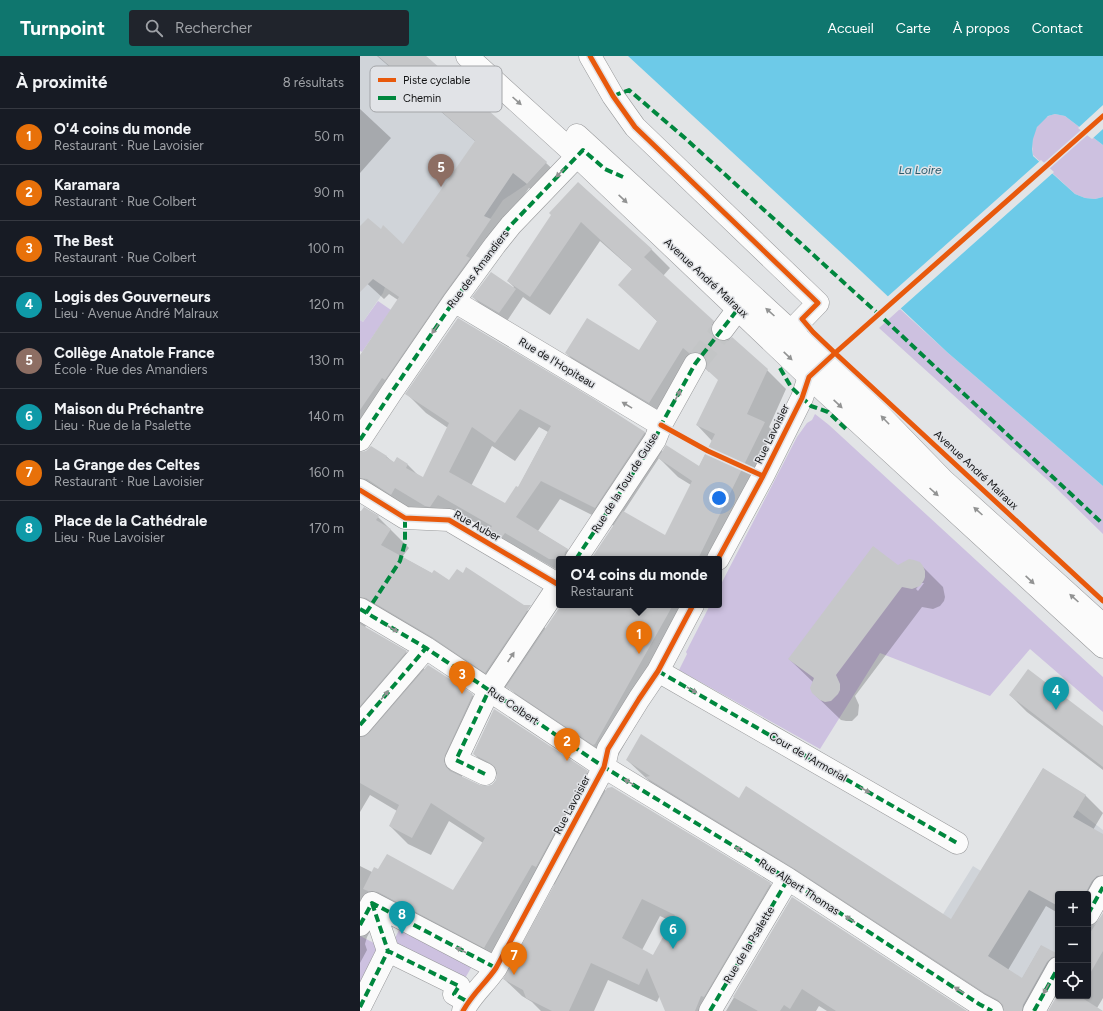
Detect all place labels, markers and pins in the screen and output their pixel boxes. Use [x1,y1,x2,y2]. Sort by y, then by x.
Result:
pin: 5 [428,154,454,187]
pin: 1 [626,621,652,654]
pin: 3 [449,661,475,694]
pin: 4 [1043,677,1069,710]
pin: 2 [554,728,580,761]
pin: 8 [389,901,415,934]
pin: 6 [660,916,686,949]
pin: 7 [501,942,527,975]

